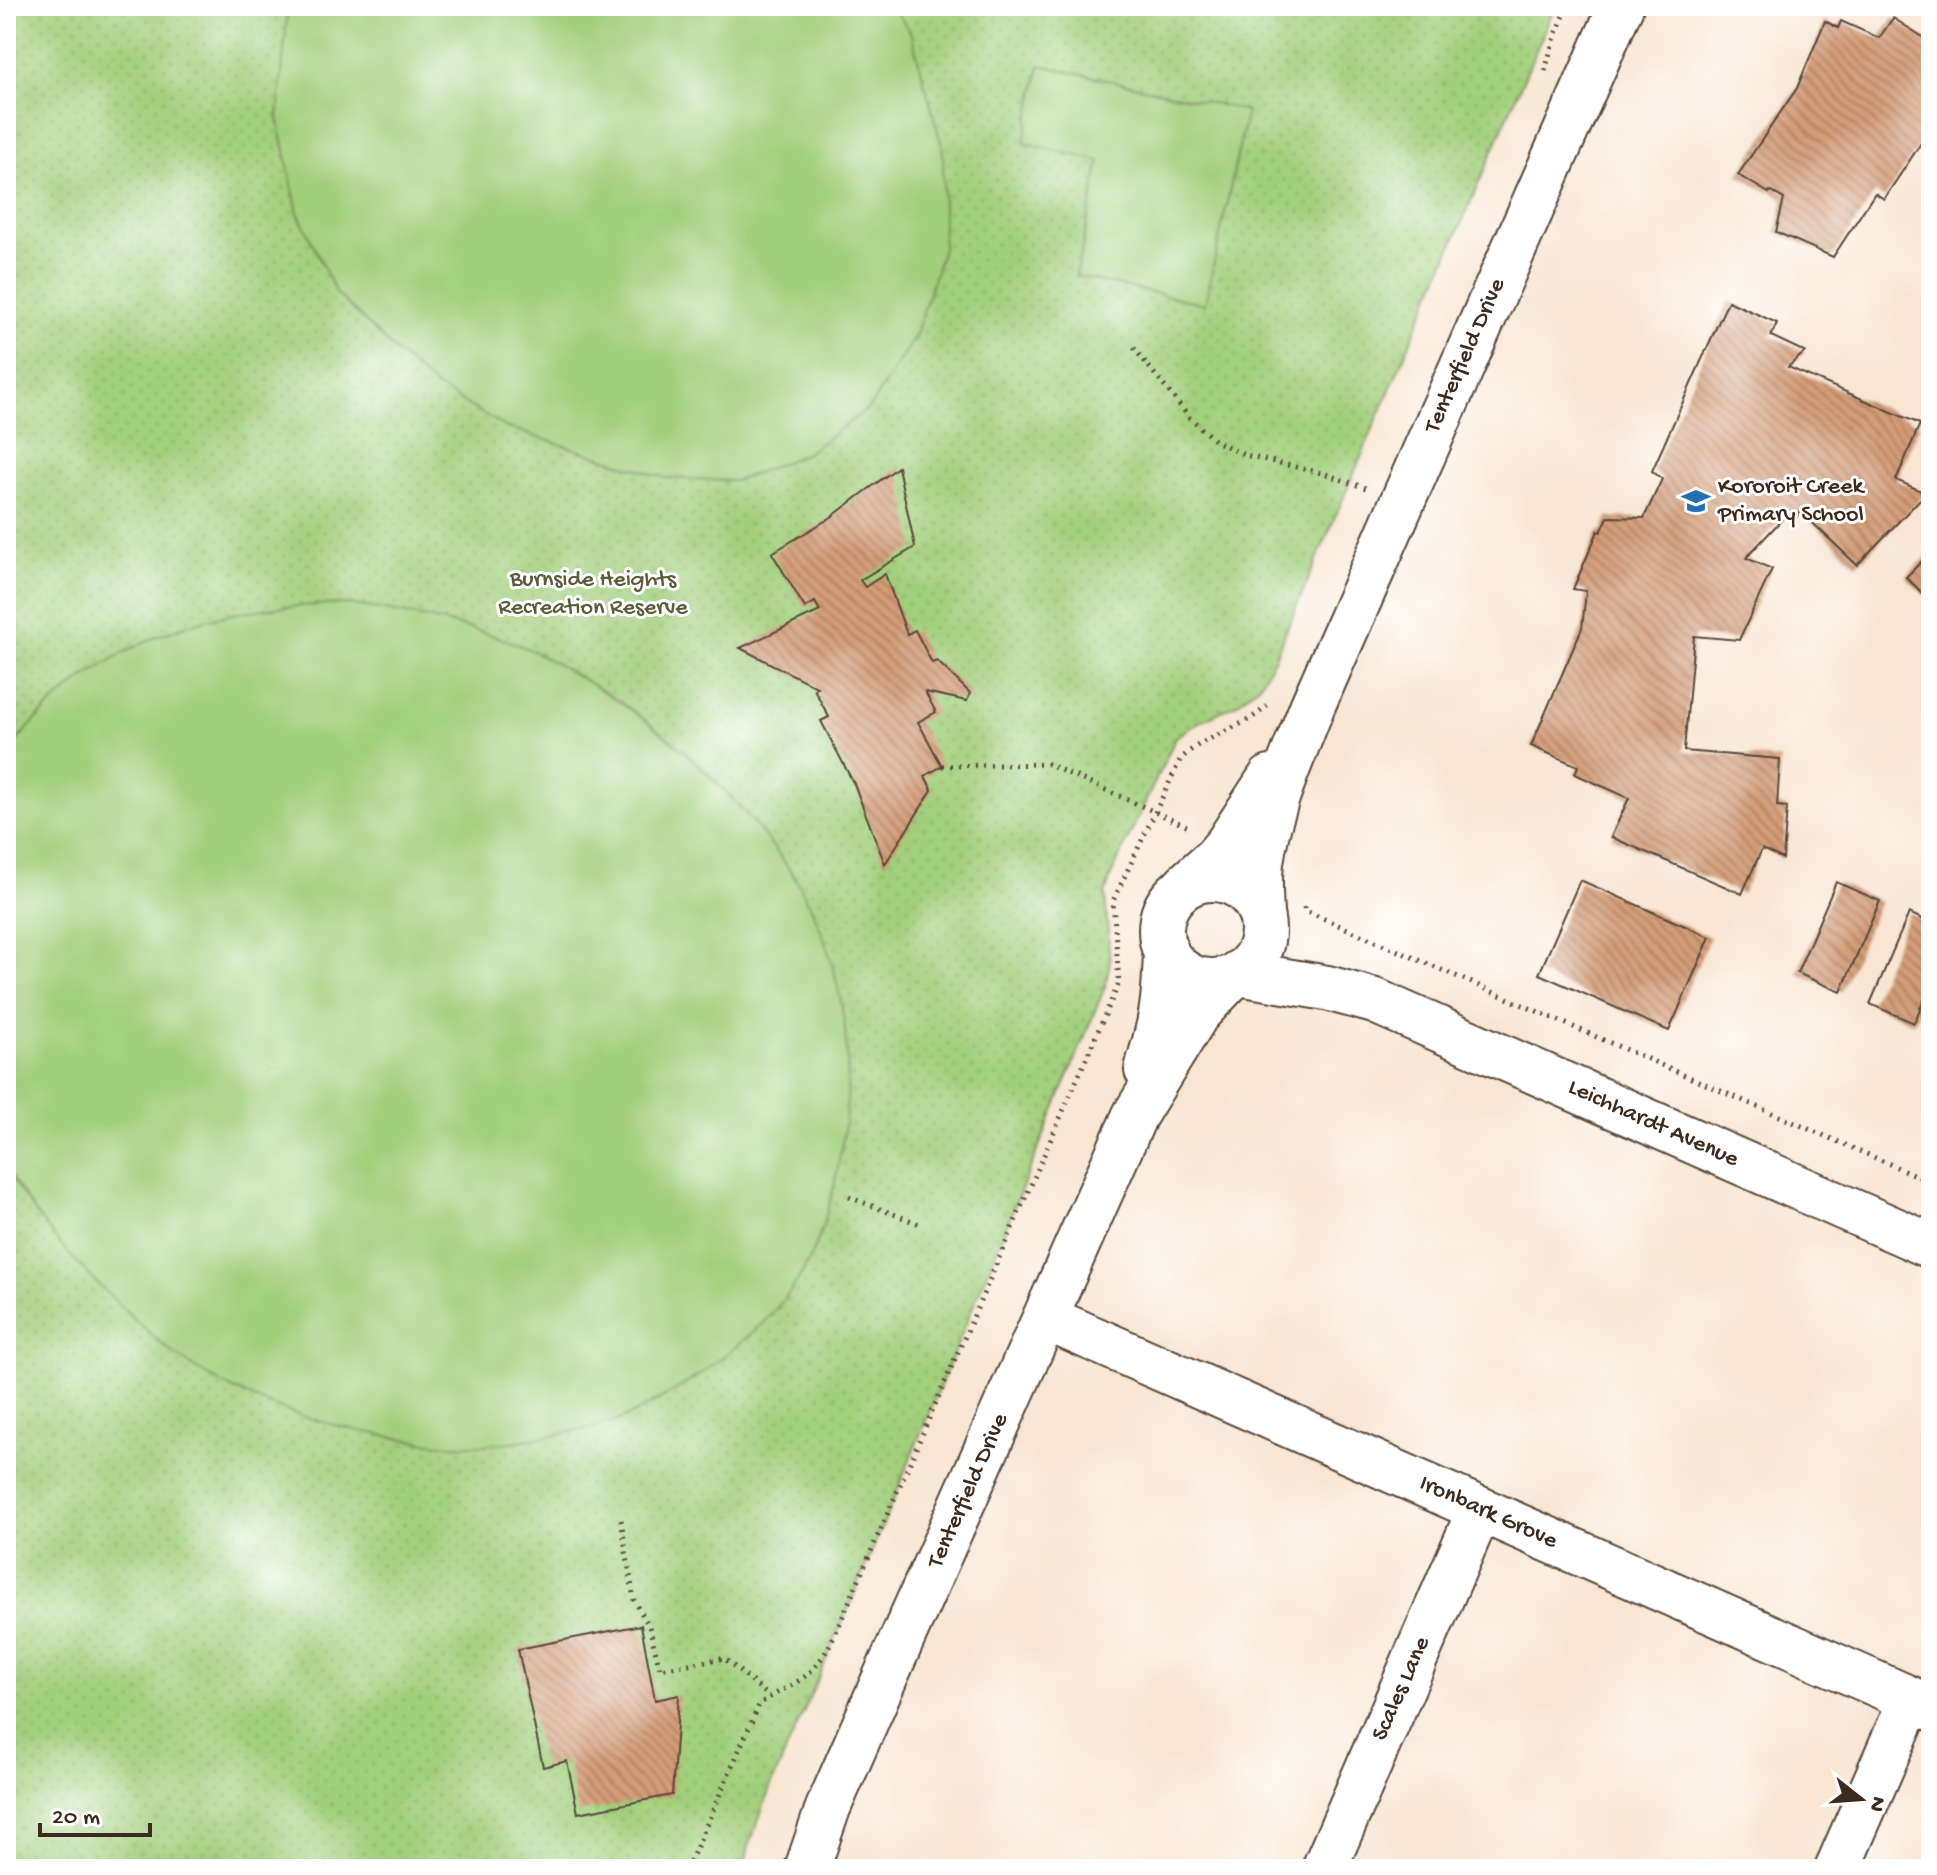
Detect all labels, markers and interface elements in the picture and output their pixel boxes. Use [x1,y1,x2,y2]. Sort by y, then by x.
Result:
street label: Tenterfield Drive [1418,274,1513,440]
place label: Kororoit Creek Primary School [1717,473,1866,530]
school or university icon: Kororoit Creek Primary School [1681,486,1711,516]
park label: Burnside Heights Recreation Reserve [498,566,688,623]
street label: Leichhardt Avenue [1563,1073,1743,1175]
street label: Tenterfield Drive [921,1409,1016,1575]
street label: Ironbark Grove [1414,1470,1562,1557]
street label: Scales Lane [1366,1632,1438,1745]
north arrow [1821,1759,1901,1839]
scale bar [40,1787,150,1837]
text: N [1862,1793,1891,1814]
text: 20 m [52,1804,100,1833]

